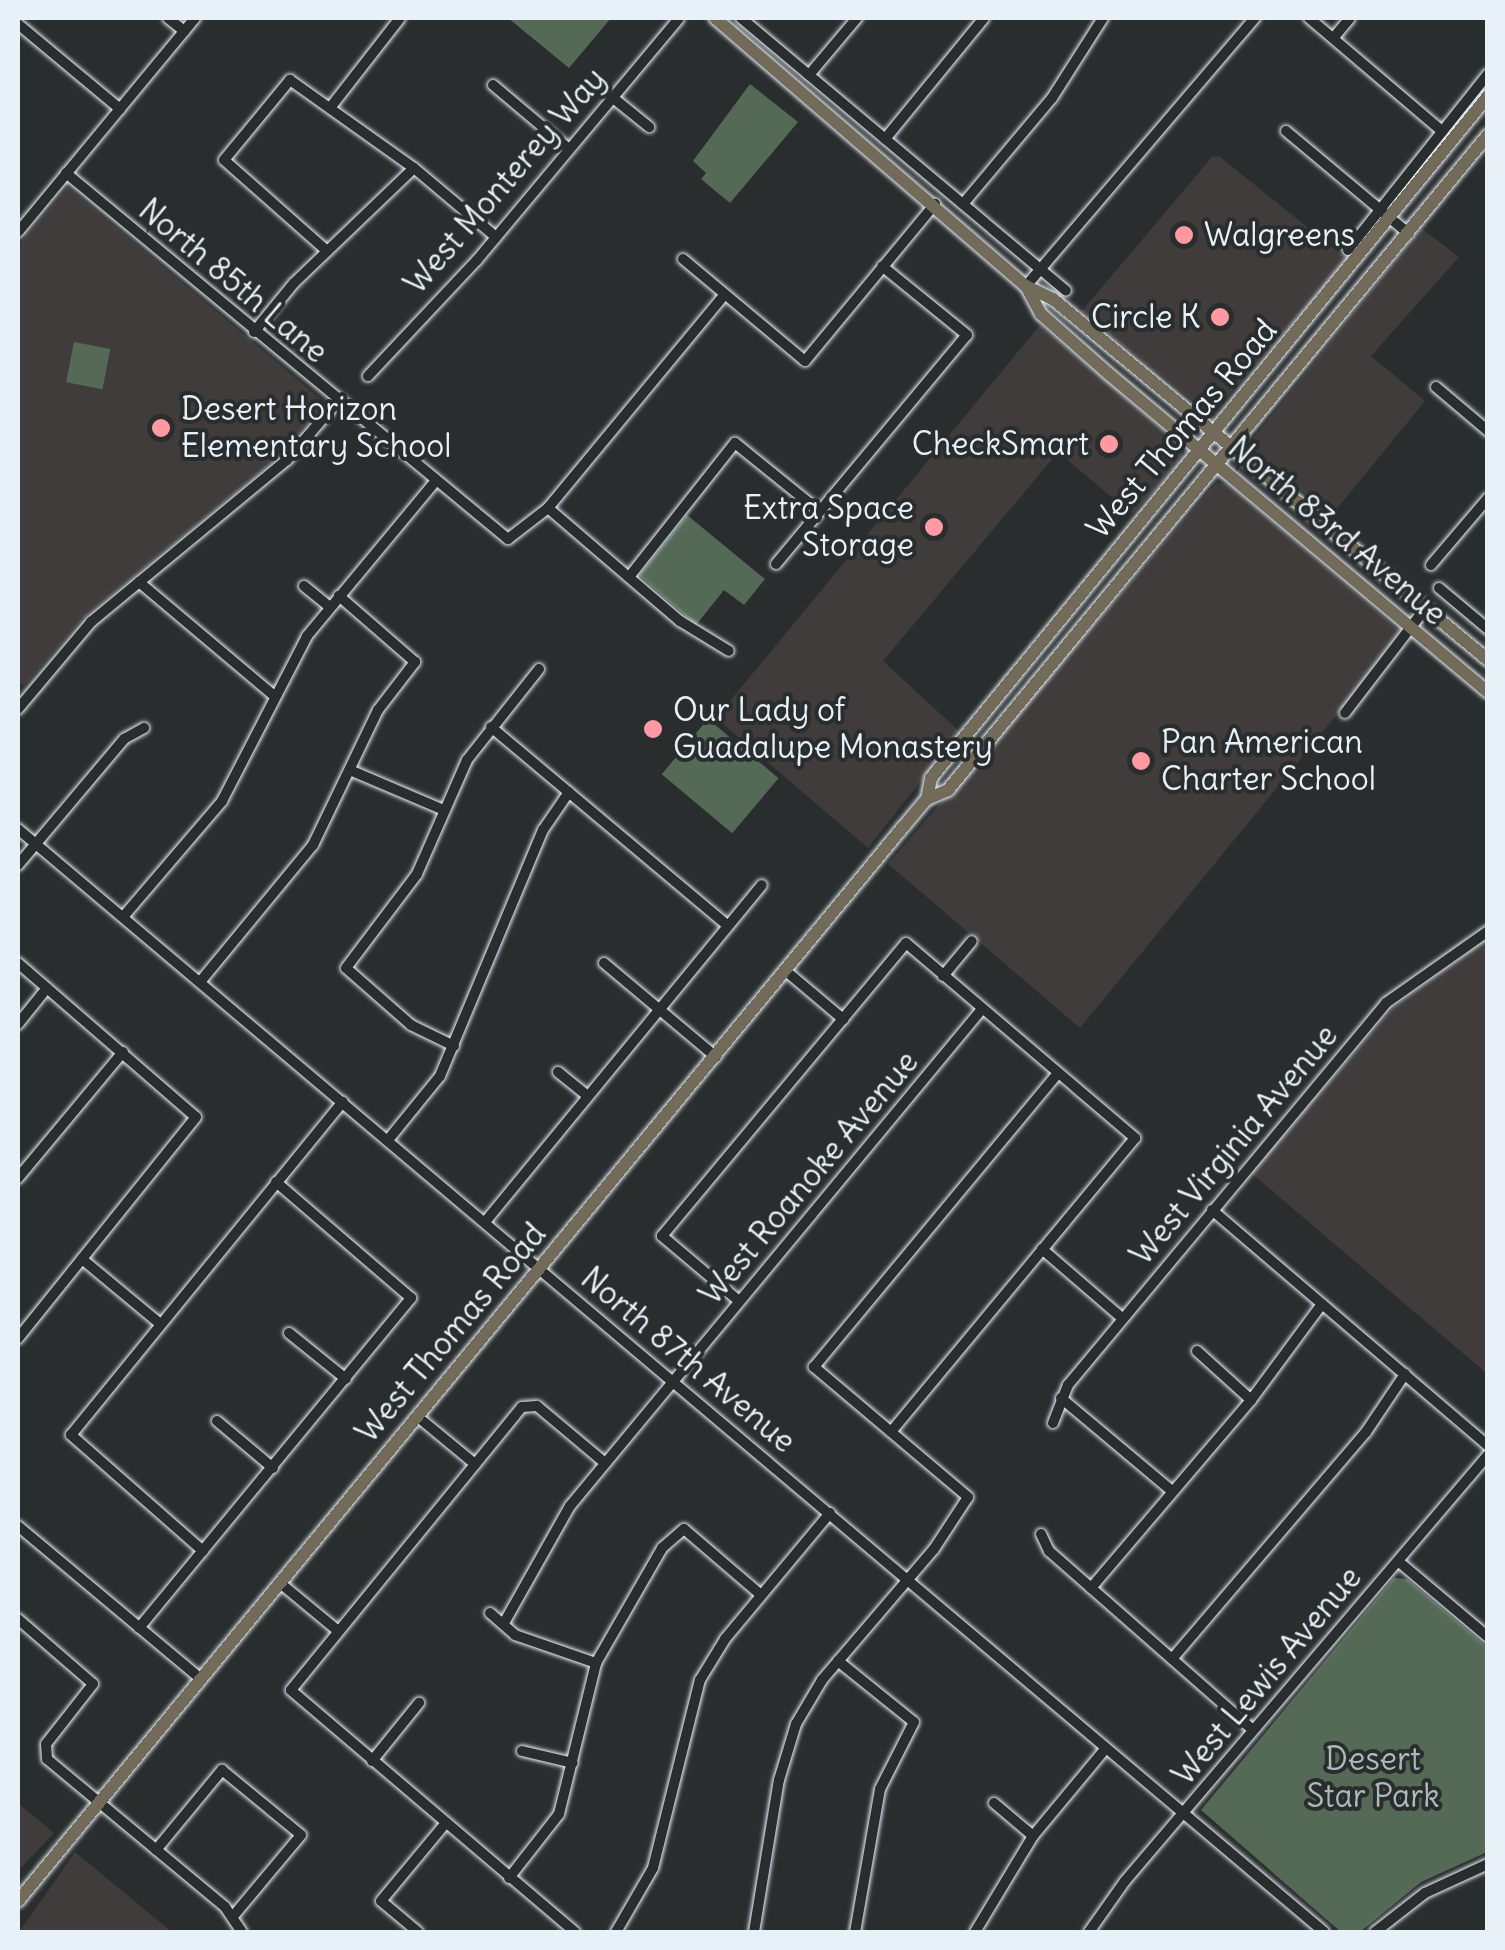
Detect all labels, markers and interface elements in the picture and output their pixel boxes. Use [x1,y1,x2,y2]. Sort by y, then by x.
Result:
street label: West Monterey Way [396,60,614,302]
street label: North 85th Lane [131,191,335,371]
place label: Walgreens [1204,216,1355,254]
marker: Walgreens [1173,224,1195,246]
place label: Circle K [1091,298,1200,336]
marker: Circle K [1209,306,1231,328]
street label: West Thomas Road [1079,311,1285,547]
place label: Desert Horizon Elementary School [181,391,451,466]
marker: Desert Horizon Elementary School [150,417,172,439]
place label: CheckSmart [912,425,1089,463]
street label: North 83rd Avenue [1220,429,1454,633]
marker: CheckSmart [1098,433,1120,455]
place label: Extra Space Storage [743,490,914,565]
marker: Extra Space Storage [923,516,945,538]
place label: Our Lady of Guadalupe Monastery [673,692,993,767]
marker: Our Lady of Guadalupe Monastery [642,718,664,740]
place label: Pan American Charter School [1161,724,1376,799]
marker: Pan American Charter School [1130,750,1152,772]
street label: West Virginia Avenue [1122,1017,1346,1273]
street label: West Roanoke Avenue [692,1043,926,1313]
street label: West Thomas Road [348,1215,554,1451]
street label: North 87th Avenue [573,1259,803,1461]
street label: West Lewis Avenue [1164,1559,1370,1793]
park label: Desert Star Park [1306,1741,1440,1816]

